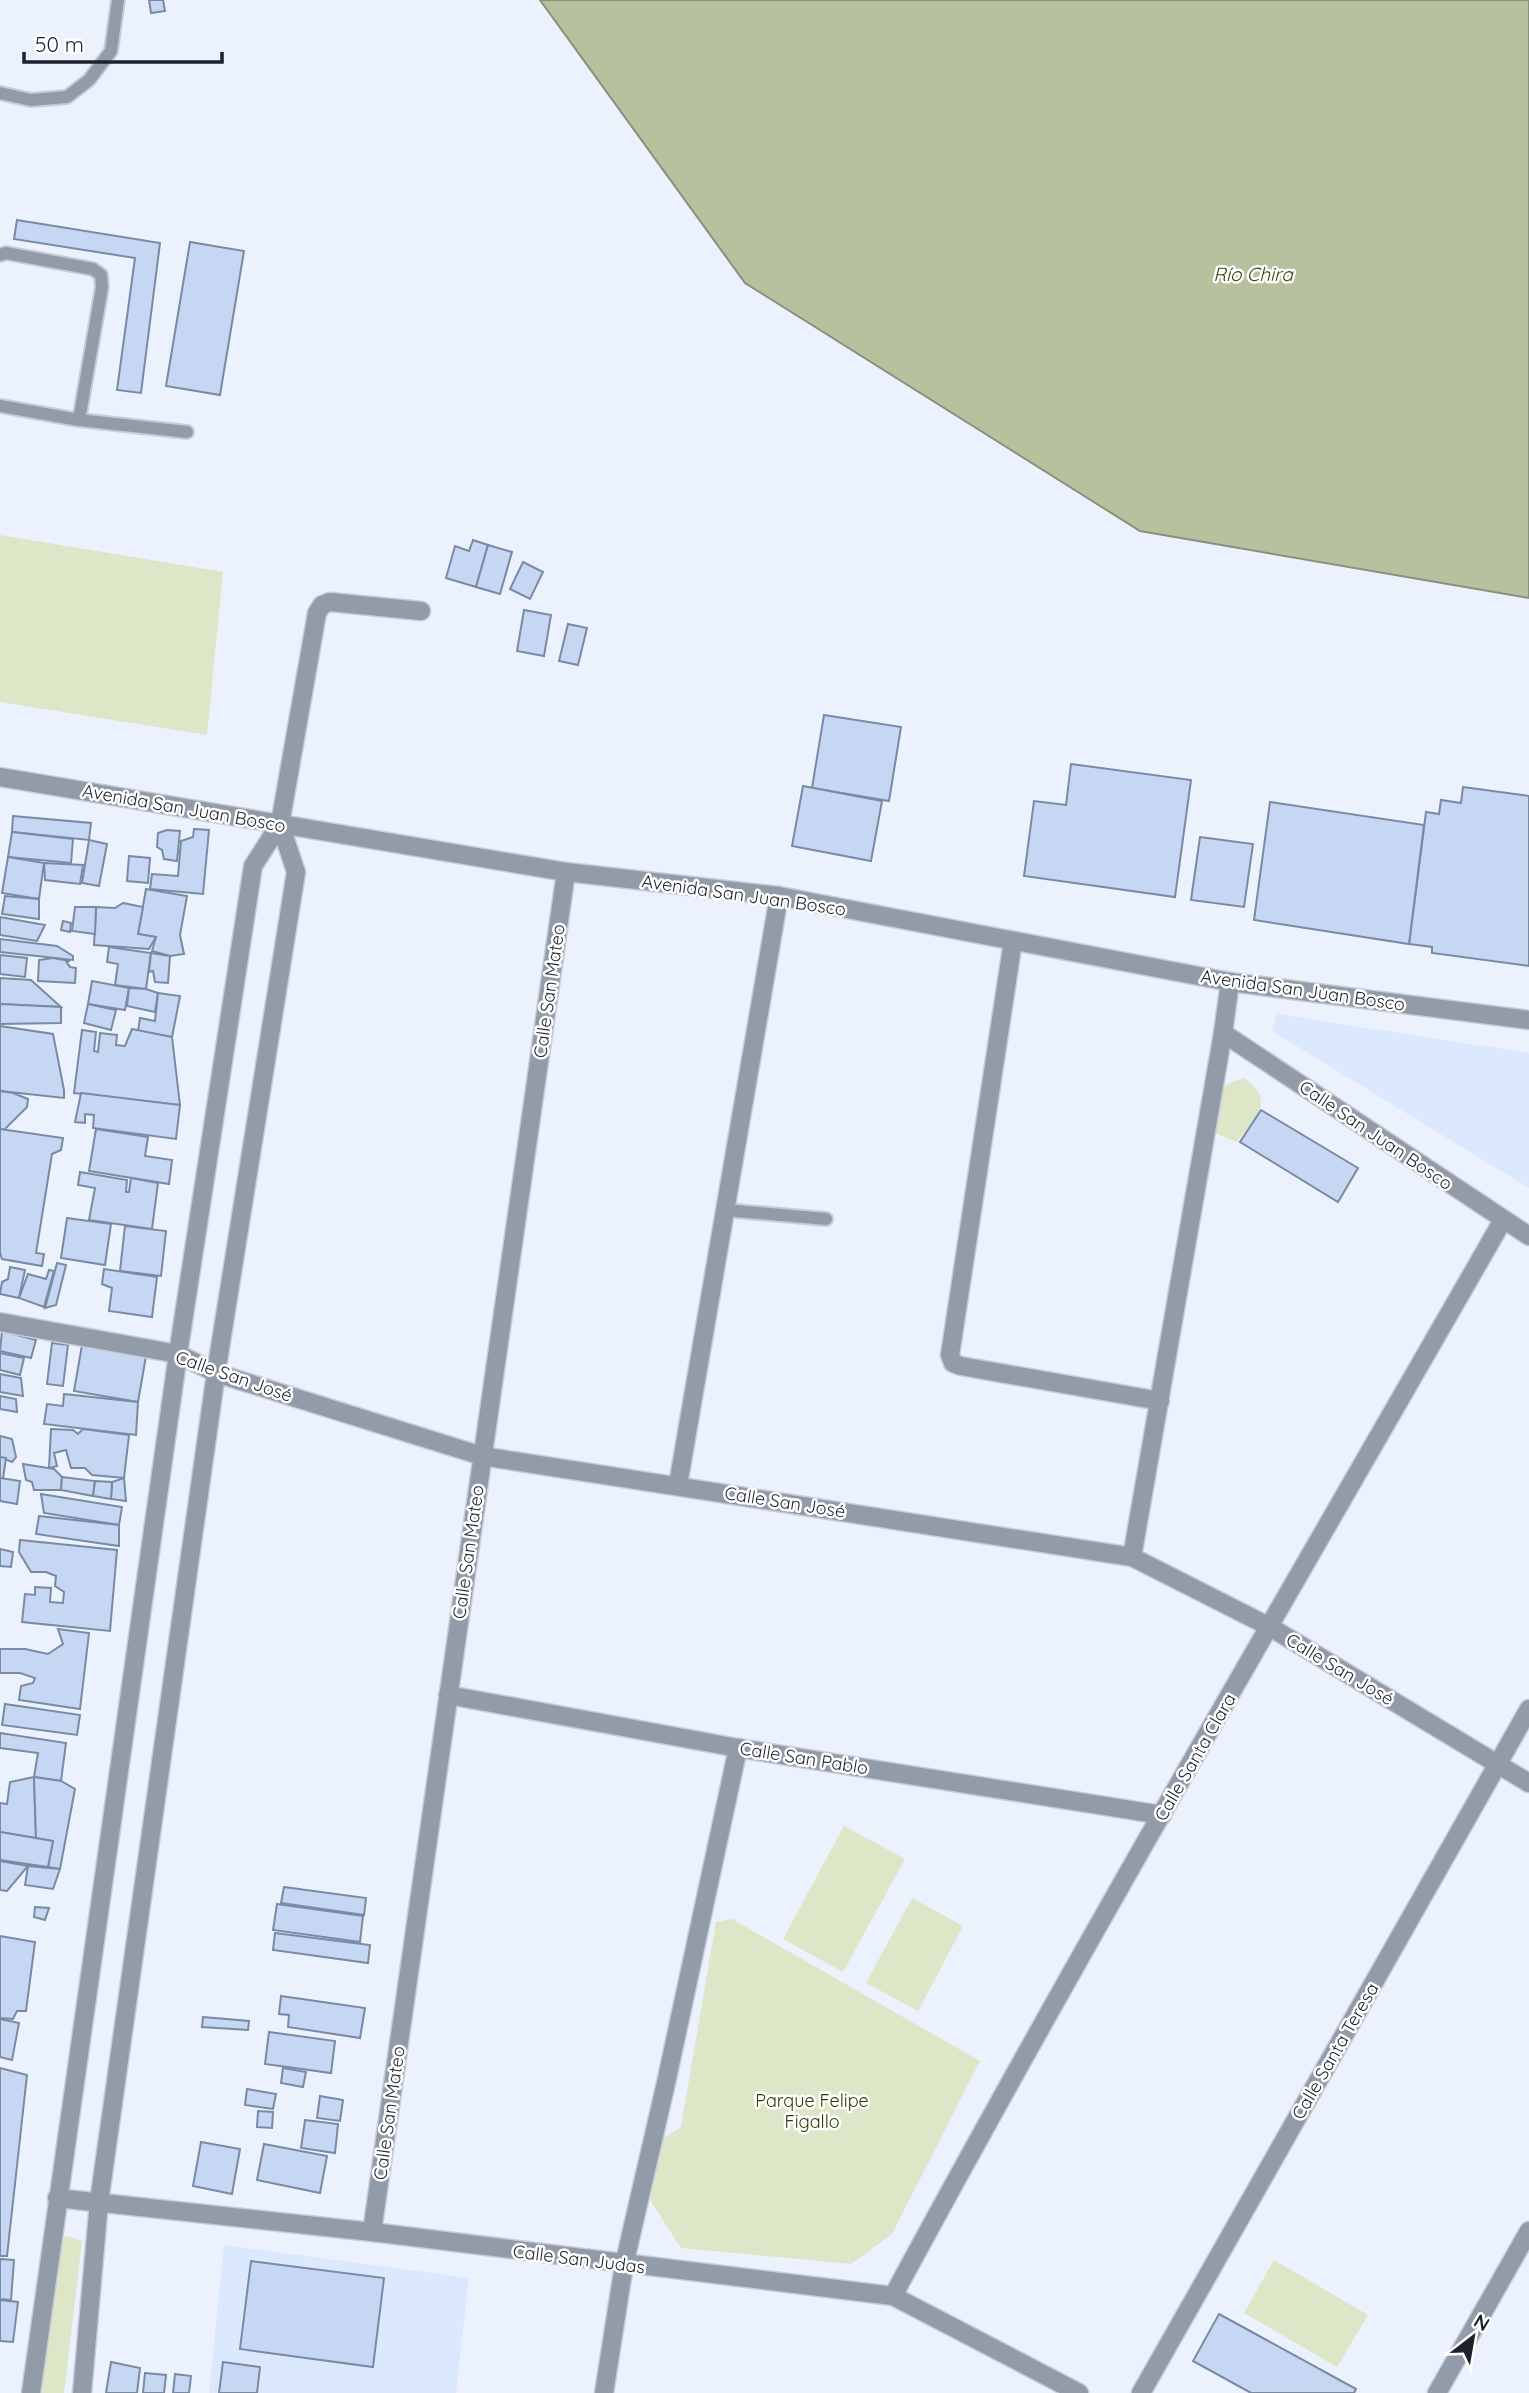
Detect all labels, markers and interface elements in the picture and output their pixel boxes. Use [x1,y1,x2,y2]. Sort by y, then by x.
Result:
scale bar [24,21,222,65]
text: 50 m [35,31,84,57]
water label: Río Chira [1213,262,1294,286]
street label: Avenida San Juan Bosco [81,779,287,837]
street label: Avenida San Juan Bosco [640,869,848,921]
street label: Calle San Mateo [528,923,570,1059]
street label: Avenida San Juan Bosco [1199,964,1407,1016]
street label: Calle San Juan Bosco [1295,1075,1457,1195]
street label: Calle San José [173,1345,295,1407]
street label: Calle San José [723,1481,847,1523]
street label: Calle San Mateo [447,1484,489,1620]
street label: Calle San José [1282,1628,1398,1710]
street label: Calle Santa Clara [1149,1689,1241,1825]
street label: Calle San Pablo [738,1737,870,1779]
street label: Calle Santa Teresa [1286,1978,1384,2124]
street label: Calle San Mateo [368,2045,410,2181]
park label: Parque Felipe Figallo [755,2089,869,2133]
street label: Calle San Judas [512,2239,646,2279]
north arrow [1438,2302,1508,2372]
text: N [1470,2309,1494,2336]

